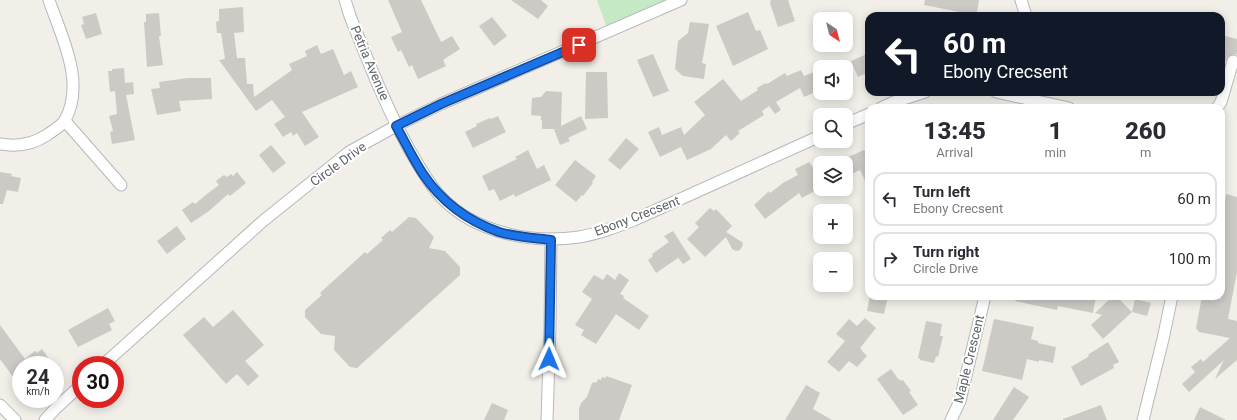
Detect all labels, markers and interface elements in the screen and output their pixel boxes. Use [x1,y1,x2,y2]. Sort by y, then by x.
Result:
north arrow [813,12,853,52]
map controls [813,12,853,292]
street label: Petria Avenue [348,23,393,103]
text: 60 m [943,27,1006,60]
pin [562,28,596,62]
icon: left [877,28,929,80]
icon: arrive [568,34,590,56]
button: sound [813,60,853,100]
text: Ebony Crecsent [943,61,1068,82]
button: search [813,108,853,148]
text: 13:45 [924,117,986,145]
text: 1 [1048,117,1062,145]
text: 260 [1125,117,1166,145]
street label: Circle Drive [307,139,369,189]
text: Arrival [936,145,973,160]
text: min [1045,145,1066,160]
text: m [1140,145,1151,160]
button: layers [813,156,853,196]
text: Turn left [913,183,970,201]
icon: left [879,188,901,210]
text: 60 m [1177,190,1211,208]
street label: Ebony Crecsent [592,193,682,239]
text: Ebony Crecsent [913,201,1003,216]
button: + [813,204,853,244]
text: Turn right [913,243,979,261]
icon: right [879,248,901,270]
text: 100 m [1169,250,1211,268]
button: − [813,252,853,292]
text: Circle Drive [913,261,978,276]
street label: Maple Crescent [951,313,987,405]
position arrow [528,338,570,380]
speed limit sign: 30 [72,356,124,408]
text: 24 [27,365,49,389]
text: km/h [26,386,50,397]

